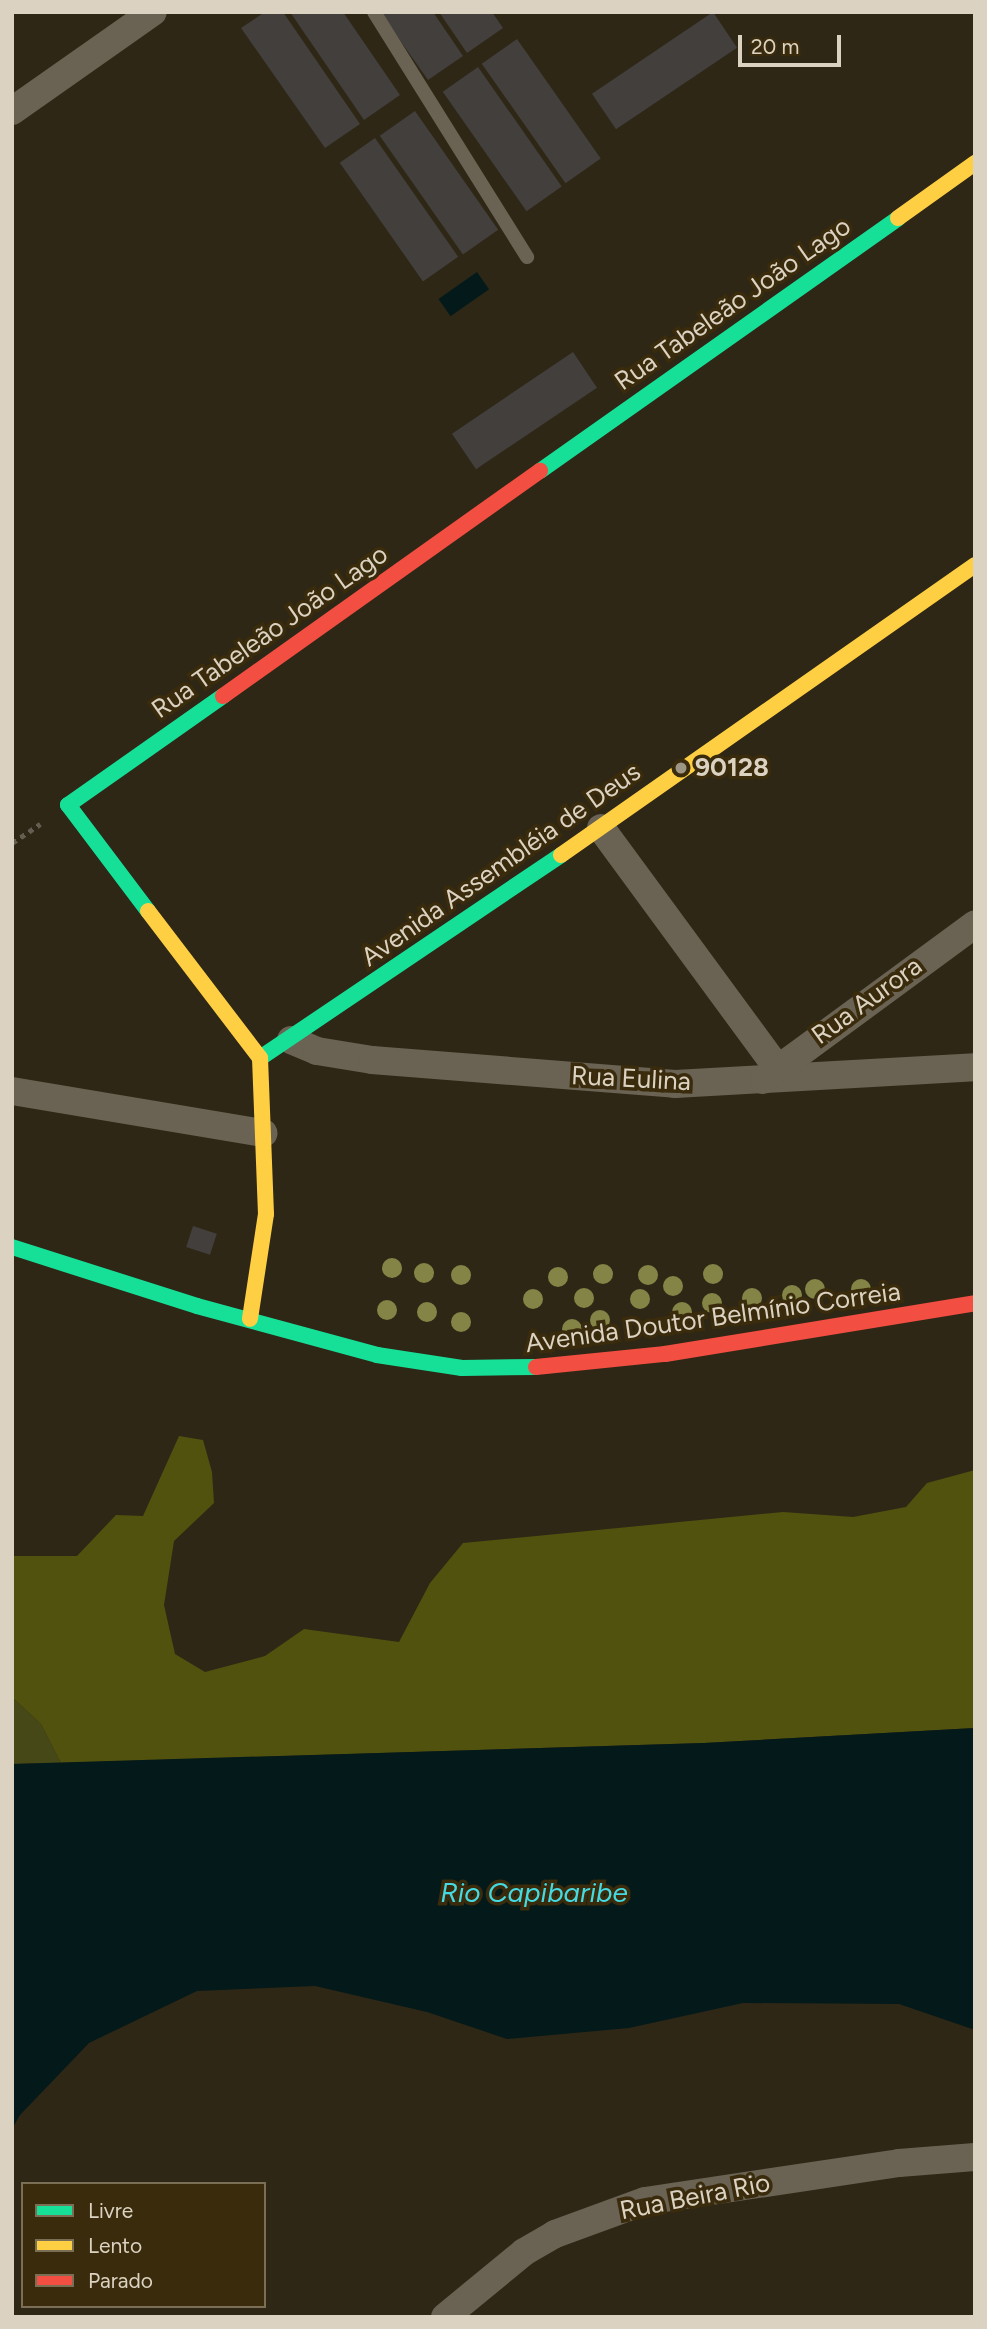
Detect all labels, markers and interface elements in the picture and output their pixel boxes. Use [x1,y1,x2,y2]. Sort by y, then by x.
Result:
scale bar [742,21,845,65]
text: 20 m [751,34,799,59]
street label: Rua Tabeleão João Lago [609,211,857,397]
street label: Rua Tabeleão João Lago [146,539,394,725]
place label: 90128 [695,752,769,784]
street label: Avenida Assembléia de Deus [355,756,647,974]
marker: 90128 [673,760,689,776]
street label: Rua Aurora [806,951,928,1051]
street label: Rua Eulina [570,1060,692,1098]
street label: Avenida Doutor Belmínio Correia [523,1276,903,1360]
water label: Rio Capibaribe [440,1875,628,1909]
street label: Rua Beira Rio [617,2167,773,2227]
legend [21,2182,266,2308]
text: Livre [88,2198,133,2223]
text: Lento [88,2233,142,2258]
text: Parado [88,2268,153,2293]

